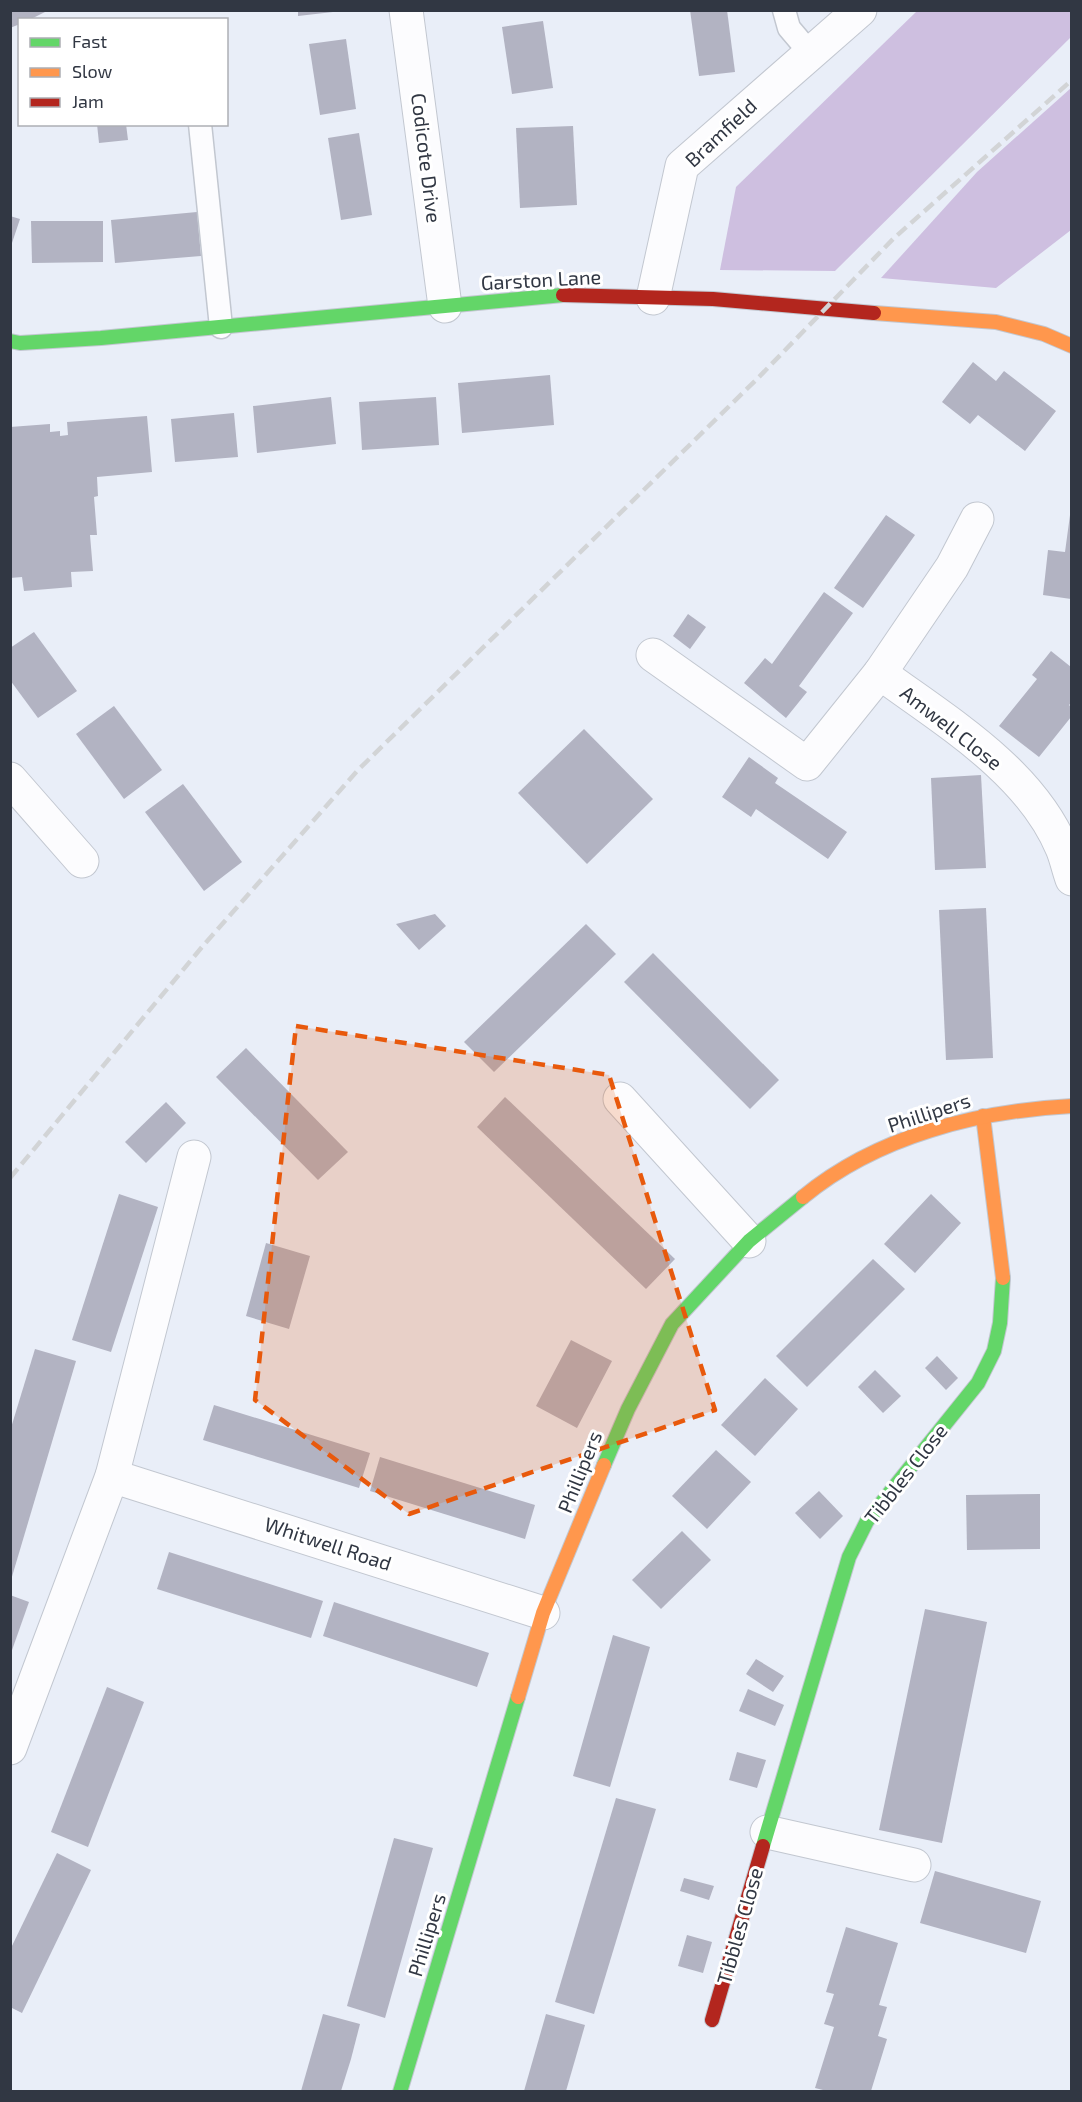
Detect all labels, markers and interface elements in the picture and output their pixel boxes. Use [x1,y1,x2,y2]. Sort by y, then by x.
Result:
legend [18,18,228,126]
text: Fast [72,30,107,52]
text: Slow [72,60,113,82]
text: Jam [72,90,104,112]
street label: Codicote Drive [407,92,447,224]
street label: Bramfield [680,93,761,171]
street label: Garston Lane [480,264,602,294]
street label: Amwell Close [896,680,1007,774]
street label: Phillipers [884,1087,973,1137]
street label: Tibbles Close [859,1419,952,1528]
street label: Phillipers [552,1427,606,1516]
street label: Whitwell Road [262,1511,395,1575]
street label: Tibbles Close [711,1865,767,1987]
street label: Phillipers [402,1890,450,1979]

